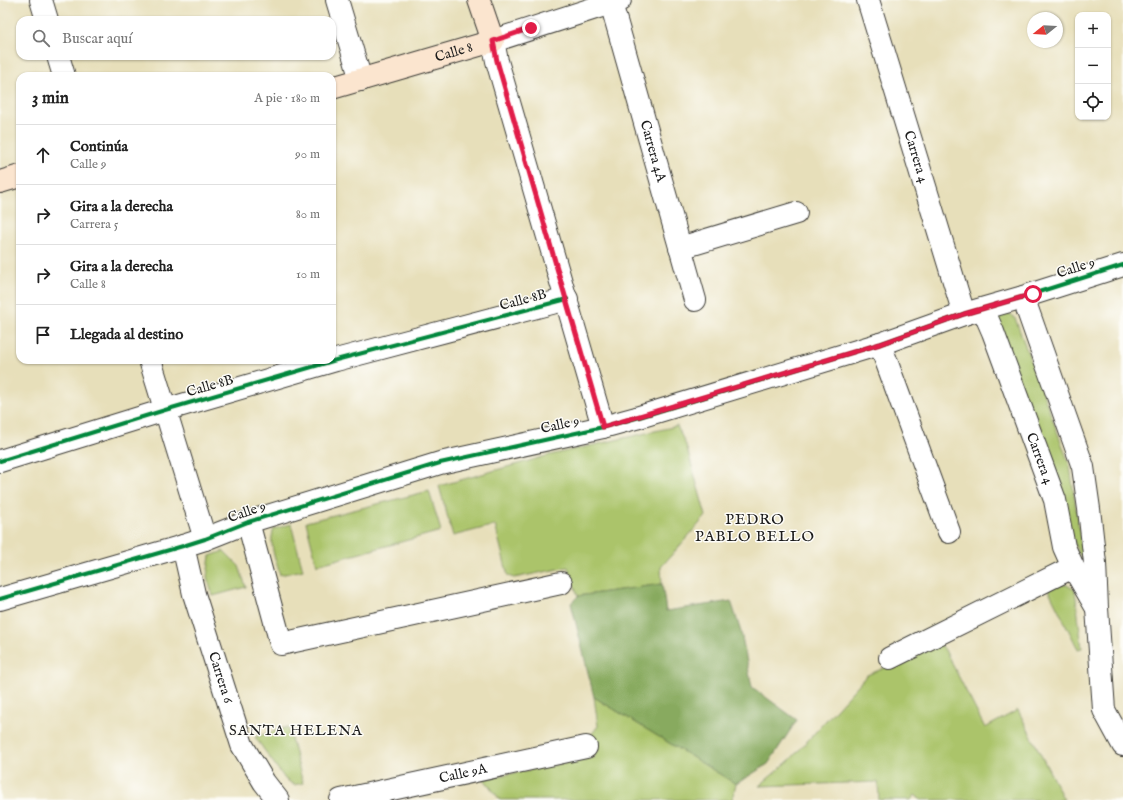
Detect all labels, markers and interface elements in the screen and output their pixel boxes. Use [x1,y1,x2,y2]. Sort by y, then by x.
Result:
north arrow [1027,12,1063,48]
map controls [1075,12,1111,120]
button: + [1075,12,1111,48]
search box [16,16,336,60]
route end [522,19,540,37]
icon: search [30,27,52,49]
text: Buscar aquí [62,29,132,48]
street label: Calle 8 [433,38,475,66]
button: − [1075,48,1111,84]
button: locate [1075,84,1111,120]
text: 3 min [32,88,69,109]
text: A pie · 180 m [254,90,320,107]
street label: Carrera 4A [636,118,670,185]
street label: Carrera 4 [899,128,932,185]
text: Continúa [70,137,128,156]
icon: ahead [32,144,54,166]
text: 90 m [295,146,320,163]
text: Calle 9 [70,156,106,173]
text: Gira a la derecha [70,197,173,216]
icon: right [32,204,54,226]
text: 80 m [296,206,320,223]
text: Carrera 5 [70,216,118,233]
street label: Calle 9 [1055,253,1097,283]
text: Gira a la derecha [70,257,173,276]
icon: right [32,264,54,286]
text: 10 m [296,266,320,283]
text: Calle 8 [70,276,106,293]
street label: Calle 8B [498,285,548,315]
route start [1024,285,1042,303]
icon: arrive [32,324,54,346]
text: Llegada al destino [70,325,183,344]
street label: Calle 8B [184,371,236,401]
street label: Calle 9 [539,412,581,438]
street label: Carrera 4 [1022,430,1058,487]
street label: Calle 9 [226,497,268,527]
district label: PEDRO PABLO BELLO [695,510,815,546]
street label: Carrera 6 [204,650,238,707]
district label: SANTA HELENA [229,721,363,740]
street label: Calle 9A [437,760,489,788]

